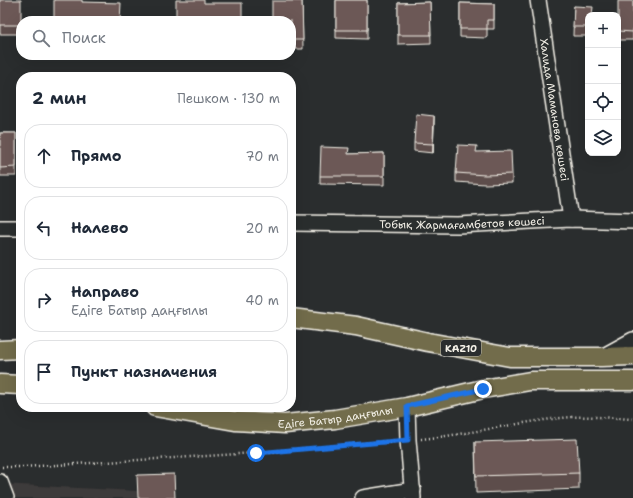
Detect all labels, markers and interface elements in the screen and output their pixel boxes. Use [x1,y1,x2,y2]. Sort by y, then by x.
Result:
map controls [585,12,621,156]
button: + [585,12,621,48]
search box [16,16,296,60]
icon: search [30,27,52,49]
text: Поиск [62,28,106,48]
street label: Халида Маманова көшесі [536,38,572,182]
button: − [585,48,621,84]
button: locate [585,84,621,120]
text: 2 мин [32,87,87,109]
text: Пешком · 130 m [177,90,280,107]
button: layers [585,120,621,156]
icon: ahead [33,145,55,167]
text: Прямо [71,146,121,166]
text: 70 m [245,148,279,165]
street label: Тобық Жармағамбетов көшесі [379,213,545,233]
icon: left [33,217,55,239]
text: Налево [71,218,129,238]
text: 20 m [246,220,279,237]
text: Направо [71,282,139,302]
icon: right [33,289,55,311]
text: 40 m [245,292,279,309]
text: Едіге Батыр даңғылы [71,302,208,319]
road number: KAZ10 [441,340,481,356]
icon: arrive [33,361,55,383]
text: Пункт назначения [71,362,217,382]
route end [474,380,492,398]
street label: Едіге Батыр даңғылы [277,402,394,432]
route start [247,444,265,462]

